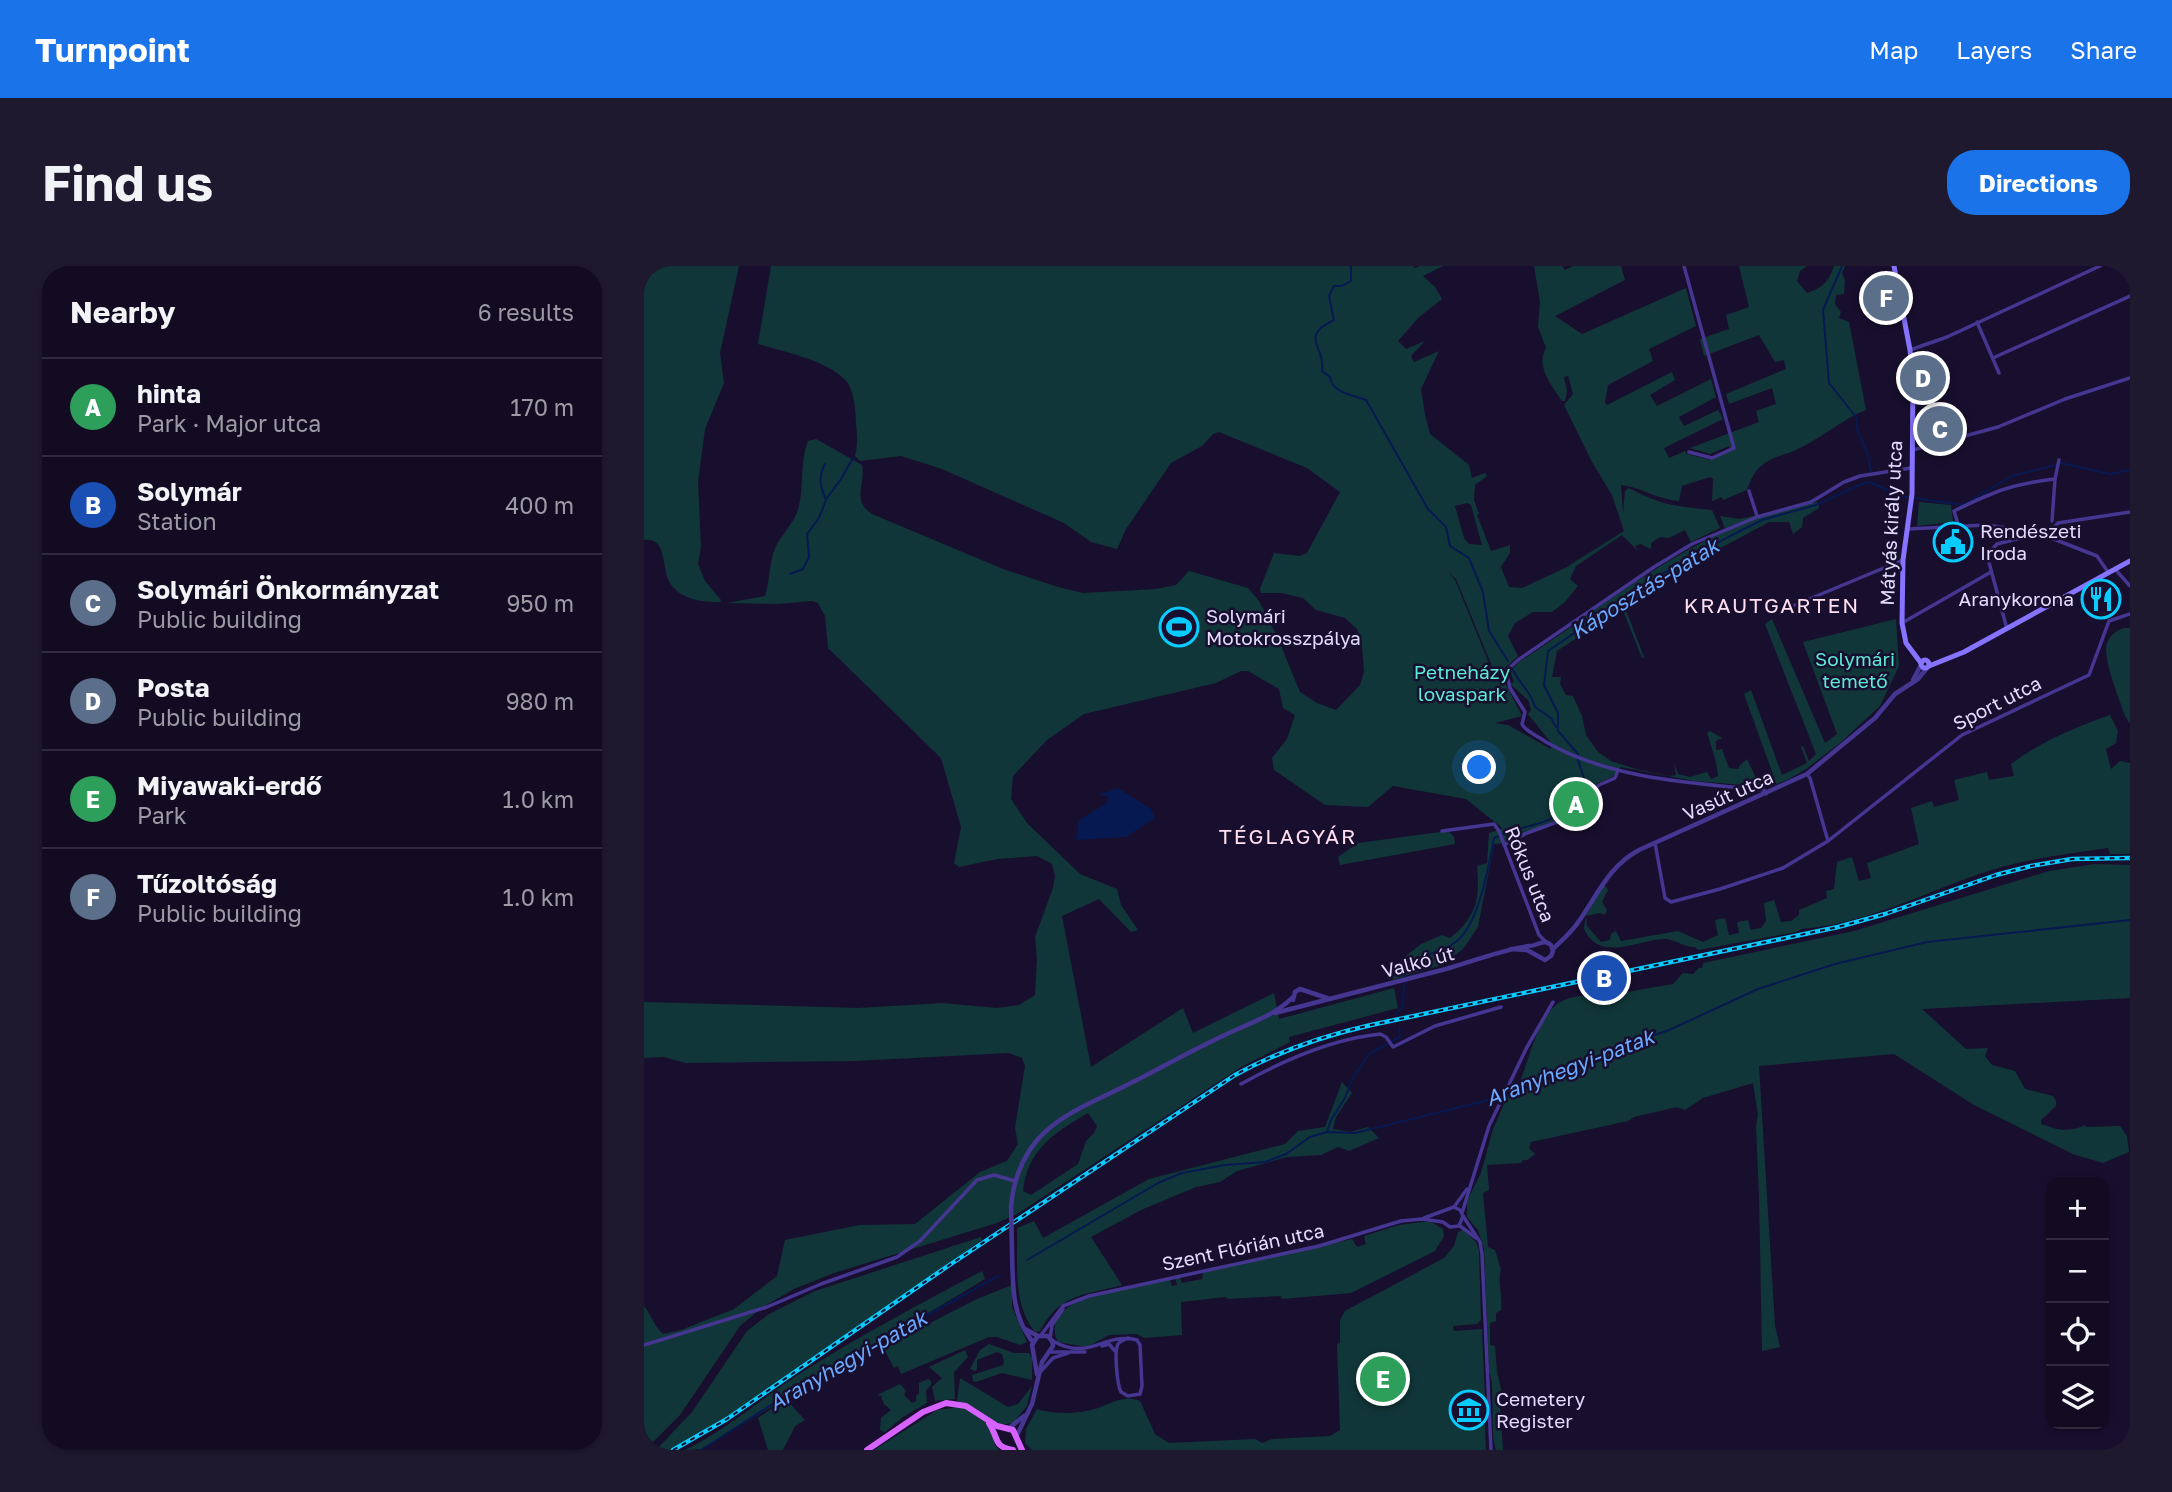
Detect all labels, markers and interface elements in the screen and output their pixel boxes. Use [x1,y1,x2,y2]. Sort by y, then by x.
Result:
text: Turnpoint [35,30,190,69]
text: Map [1869,35,1918,64]
text: Layers [1956,35,2032,64]
text: Share [2070,35,2137,64]
button: Directions [1947,150,2130,215]
text: Find us [42,153,213,212]
pin: F [1863,272,1909,324]
text: Nearby [70,294,175,330]
text: 6 results [478,298,574,326]
pin: D [1900,352,1946,404]
text: hinta [137,378,201,409]
text: A [85,393,101,421]
text: 170 m [510,393,574,421]
pin: C [1917,403,1963,455]
text: Park · Major utca [137,409,321,437]
street label: Mátyás király utca [1875,440,1906,606]
text: Solymár [137,476,242,507]
text: B [85,491,101,519]
text: 400 m [505,491,574,519]
text: Station [137,507,217,535]
place label: Rendészeti Iroda [1980,519,2082,564]
public building icon: Rendészeti Iroda [1932,521,1974,563]
water label: Káposztás-patak [1565,531,1725,644]
text: Solymári Önkormányzat [137,574,439,605]
restaurant icon: Aranykorona [2080,578,2122,620]
place label: Aranykorona [1959,587,2074,610]
text: C [85,589,101,617]
text: 950 m [506,589,574,617]
district label: KRAUTGARTEN [1684,592,1860,618]
place label: Solymári Motokrosszpálya [1206,604,1361,649]
text: Public building [137,605,302,633]
sports icon: Solymári Motokrosszpálya [1158,606,1200,648]
park label: Solymári temető [1815,647,1895,692]
park label: Petneházy lovaspark [1414,660,1511,705]
street label: Sport utca [1949,671,2045,734]
text: Posta [137,672,210,703]
text: D [85,687,101,715]
text: 980 m [506,687,574,715]
text: Public building [137,703,302,731]
your location [1462,750,1496,784]
street label: Vasút utca [1679,764,1777,825]
text: Miyawaki-erdő [137,770,322,801]
pin: A [1553,778,1599,830]
text: E [86,785,100,813]
text: 1.0 km [503,785,574,813]
text: Park [137,801,187,829]
district label: TÉGLAGYÁR [1219,823,1357,849]
street label: Rókus utca [1501,823,1560,925]
text: Tűzoltóság [137,868,277,899]
text: F [86,883,100,911]
text: 1.0 km [503,883,574,911]
text: Public building [137,899,302,927]
street label: Valkó út [1379,941,1457,982]
pin: B [1581,952,1627,1004]
water label: Aranyhegyi-patak [1482,1022,1659,1111]
map controls [2046,1177,2109,1429]
button: + [2046,1177,2109,1240]
street label: Szent Flórián utca [1160,1218,1326,1275]
button: − [2046,1240,2109,1303]
water label: Aranyhegyi-patak [764,1303,933,1416]
button: locate [2046,1303,2109,1366]
pin: E [1360,1353,1406,1405]
button: layers [2046,1366,2109,1429]
place label: Cemetery Register [1496,1387,1585,1432]
museum icon: Cemetery Register [1448,1389,1490,1431]

